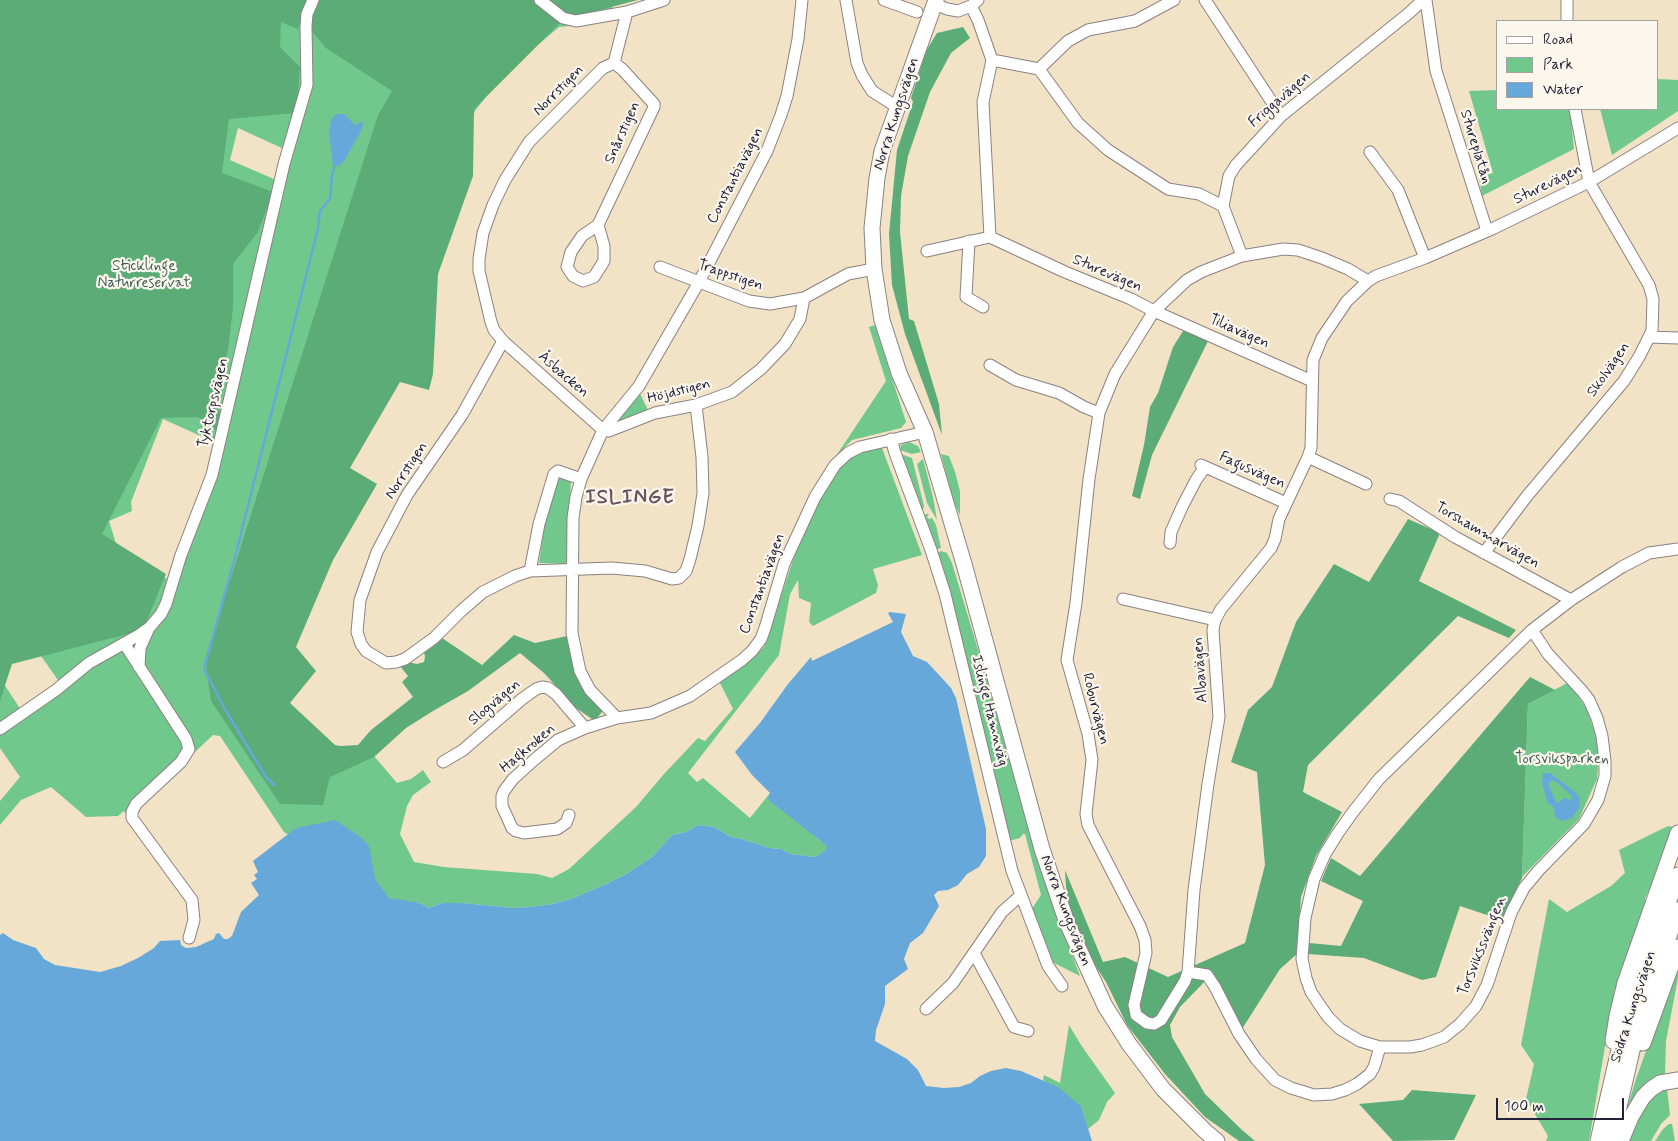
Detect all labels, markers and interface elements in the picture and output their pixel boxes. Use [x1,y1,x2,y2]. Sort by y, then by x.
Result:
legend [1496,20,1658,110]
text: Road [1543,30,1573,50]
street label: Norra Kungsvägen [870,55,924,173]
text: Park [1543,55,1573,75]
street label: Norrstigen [530,62,588,120]
street label: Friggavägen [1245,68,1315,132]
text: Water [1543,80,1583,100]
street label: Snårstigen [601,99,645,167]
street label: Stureplatån [1455,108,1495,186]
street label: Constantiavägen [704,125,768,227]
street label: Sturevägen [1511,161,1585,209]
street label: Sturevägen [1070,251,1144,297]
street label: Trappstigen [695,256,765,296]
park label: Sticklinge Naturreservat [98,258,190,293]
street label: Tiliavägen [1206,311,1272,353]
street label: Skolvägen [1584,339,1634,401]
street label: Åsbacken [534,348,592,402]
street label: Tyktorpsvägen [195,356,233,450]
street label: Höjdstigen [646,375,712,409]
street label: Norrstigen [382,439,432,503]
street label: Fagusvägen [1216,448,1288,494]
district label: ISLINGE [585,487,675,511]
street label: Torshammarvägen [1432,499,1542,573]
street label: Constantiavägen [736,531,790,637]
street label: Albavägen [1190,636,1212,704]
street label: Islinge Hamnväg [967,654,1011,768]
street label: Roburvägen [1077,671,1113,747]
street label: Slogvägen [465,676,525,730]
street label: Hagkroken [497,721,559,777]
park label: Torsviksparken [1515,751,1609,769]
street label: Norra Kungsvägen [1036,853,1094,969]
street label: Torsvikssvängen [1455,894,1511,998]
street label: Södra Kungsvägen [1607,949,1661,1065]
scale bar [1498,1088,1626,1120]
text: 100 m [1504,1097,1544,1117]

